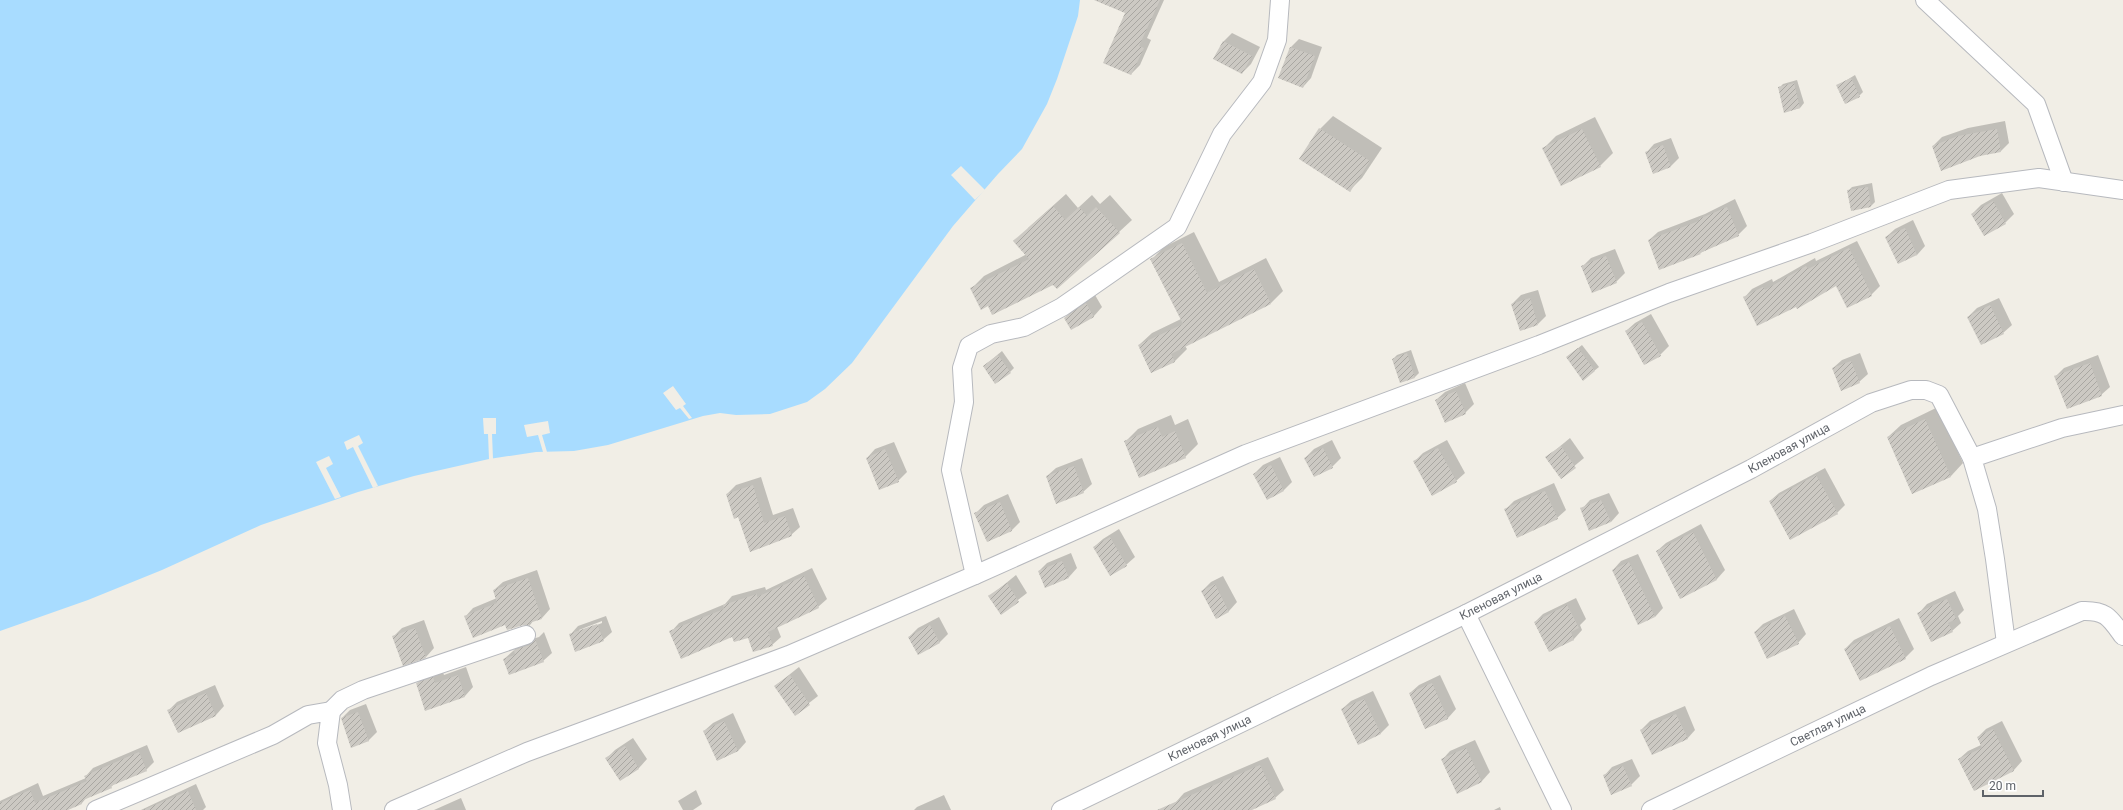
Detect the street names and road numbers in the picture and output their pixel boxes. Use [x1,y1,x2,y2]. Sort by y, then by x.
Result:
street label: Кленовая улица [1746,420,1832,476]
street label: Кленовая улица [1457,569,1544,623]
street label: Светлая улица [1788,701,1868,749]
street label: Кленовая улица [1166,712,1253,764]

